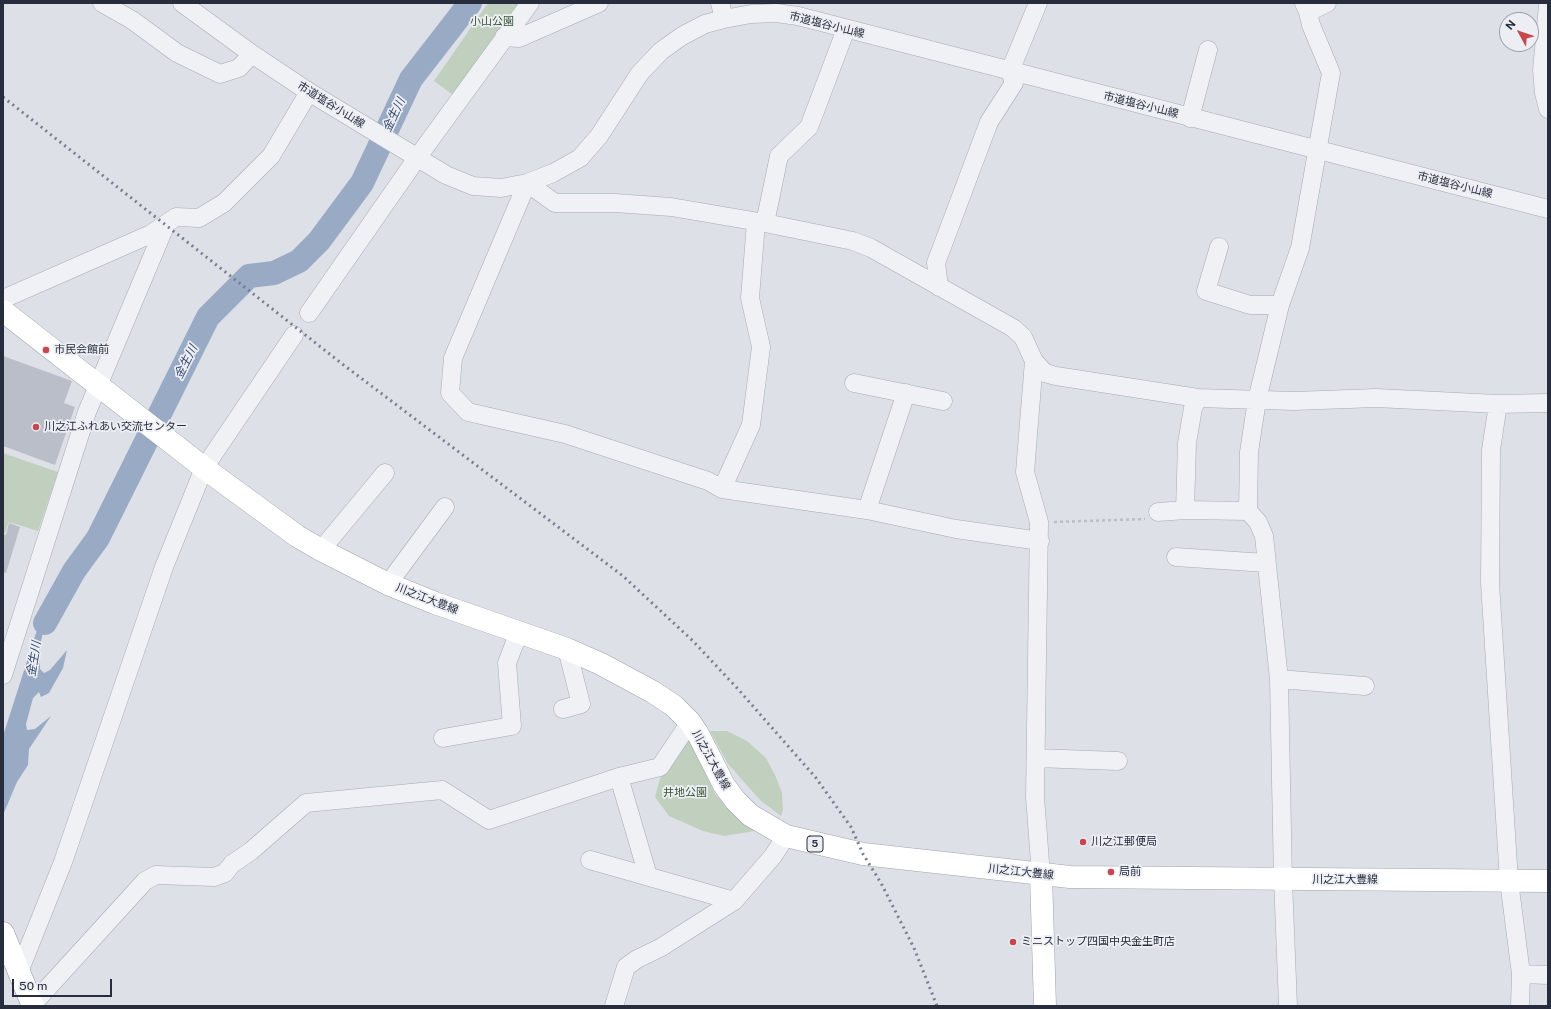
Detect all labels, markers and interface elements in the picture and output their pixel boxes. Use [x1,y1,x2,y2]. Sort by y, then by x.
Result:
street label: 市道塩谷小山線 [788,9,866,41]
north arrow [1499,12,1539,52]
park label: 小山公園 [470,15,514,29]
text: N [1503,18,1518,32]
street label: 市道塩谷小山線 [295,79,367,131]
street label: 市道塩谷小山線 [1102,89,1180,121]
water label: 金生川 [380,96,408,134]
street label: 市道塩谷小山線 [1416,169,1494,201]
place label: 市民会館前 [54,343,109,357]
water label: 金生川 [171,343,201,381]
marker: 市民会館前 [41,345,51,355]
place label: 川之江ふれあい交流センター [44,420,187,434]
marker: 川之江ふれあい交流センター [31,422,41,432]
street label: 川之江大豊線 [394,581,460,617]
water label: 金生川 [24,640,44,678]
street label: 川之江大豊線 [689,728,733,792]
park label: 井地公園 [663,786,707,800]
place label: 川之江郵便局 [1091,835,1157,849]
road number: 5 [807,836,823,852]
marker: 川之江郵便局 [1078,837,1088,847]
street label: 川之江大豊線 [987,862,1055,882]
place label: 局前 [1119,865,1141,879]
marker: 局前 [1106,867,1116,877]
street label: 川之江大豊線 [1312,873,1378,887]
place label: ミニストップ四国中央金生町店 [1021,935,1175,949]
marker: ミニストップ四国中央金生町店 [1008,937,1018,947]
scale bar [14,971,114,997]
text: 50 m [19,979,47,993]

